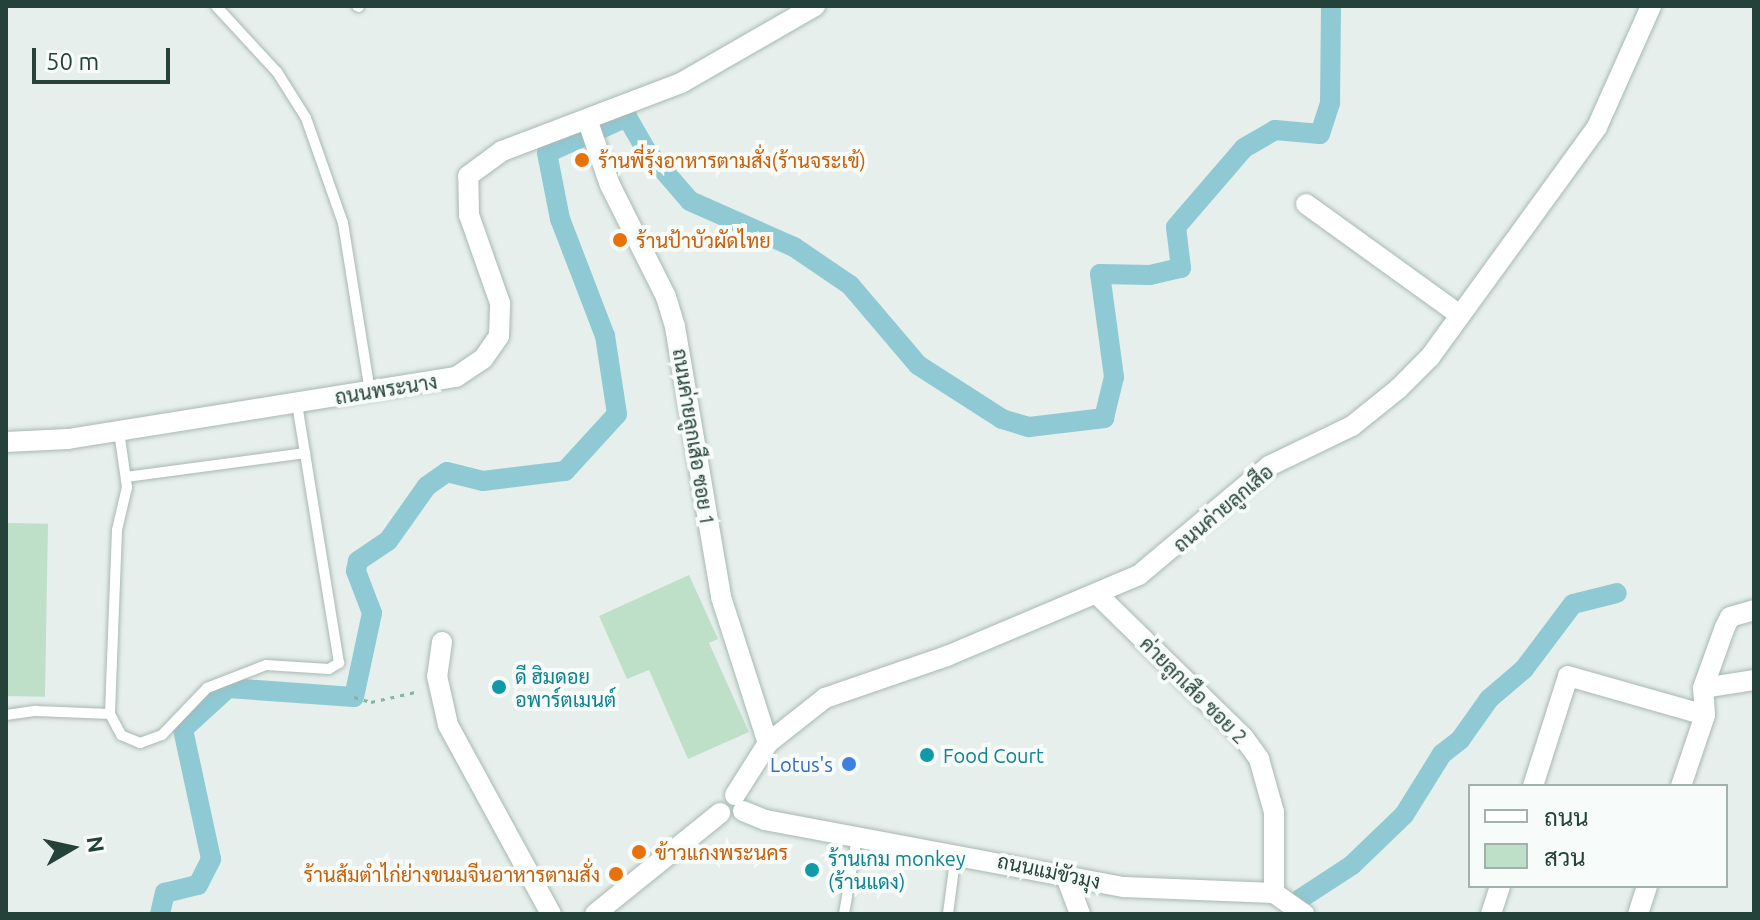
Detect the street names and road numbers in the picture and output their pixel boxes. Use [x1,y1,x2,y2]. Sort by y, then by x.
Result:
street label: ถนนค่ายลูกเสือ ซอย 1 [668,347,720,527]
street label: ถนนพระนาง [333,369,439,409]
street label: ถนนค่ายลูกเสือ [1168,459,1278,557]
street label: ค่ายลูกเสือ ซอย 2 [1135,631,1253,749]
street label: ถนนแม่ขัวมุง [995,848,1103,894]

